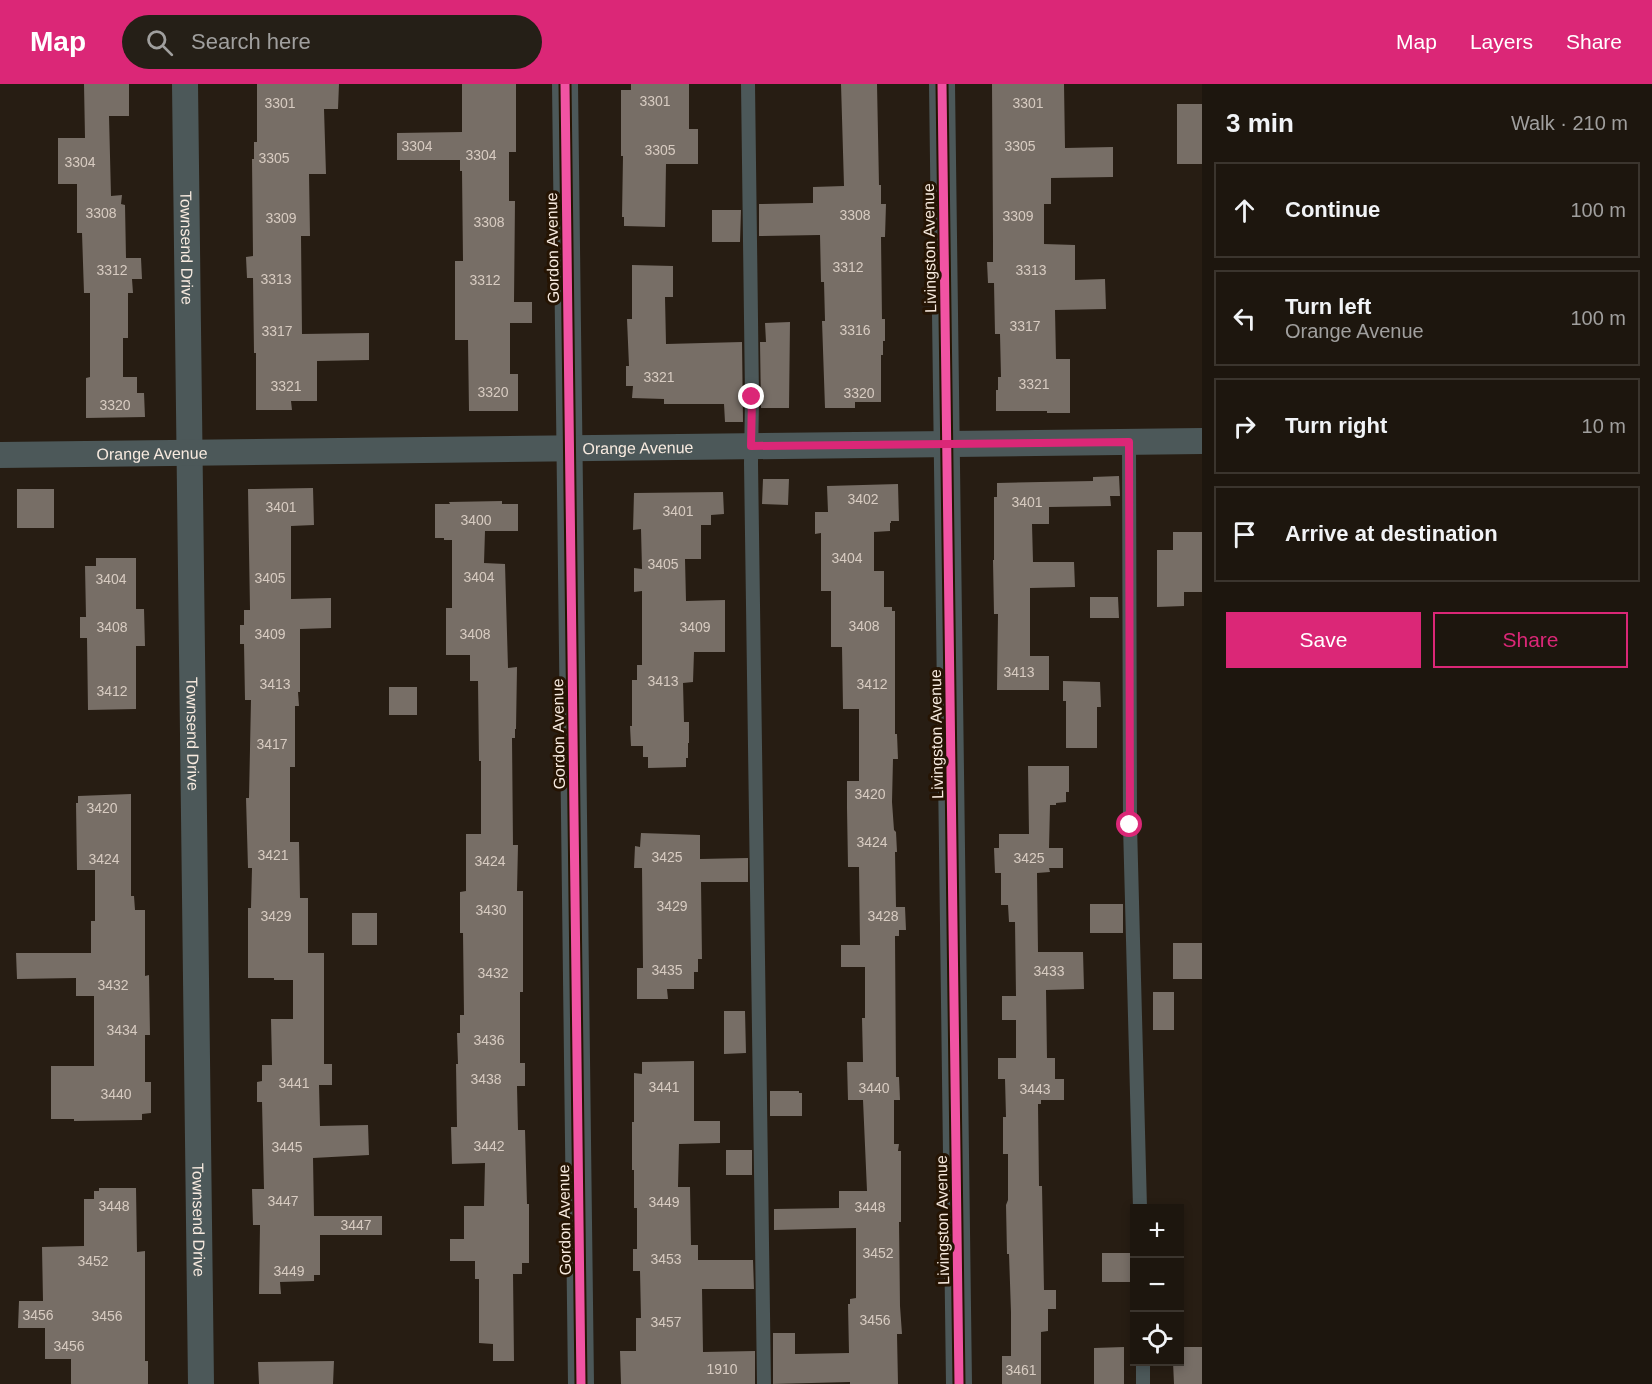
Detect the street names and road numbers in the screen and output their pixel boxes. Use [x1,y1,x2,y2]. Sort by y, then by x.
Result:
street label: Livingston Avenue [920,183,939,313]
street label: Townsend Drive [177,191,196,305]
street label: Gordon Avenue [543,192,562,304]
street label: Orange Avenue [582,439,694,457]
street label: Orange Avenue [96,445,208,463]
street label: Livingston Avenue [927,669,946,799]
street label: Townsend Drive [183,677,202,791]
street label: Gordon Avenue [549,678,568,790]
street label: Livingston Avenue [933,1155,952,1285]
street label: Townsend Drive [189,1163,208,1277]
street label: Gordon Avenue [555,1164,574,1276]

